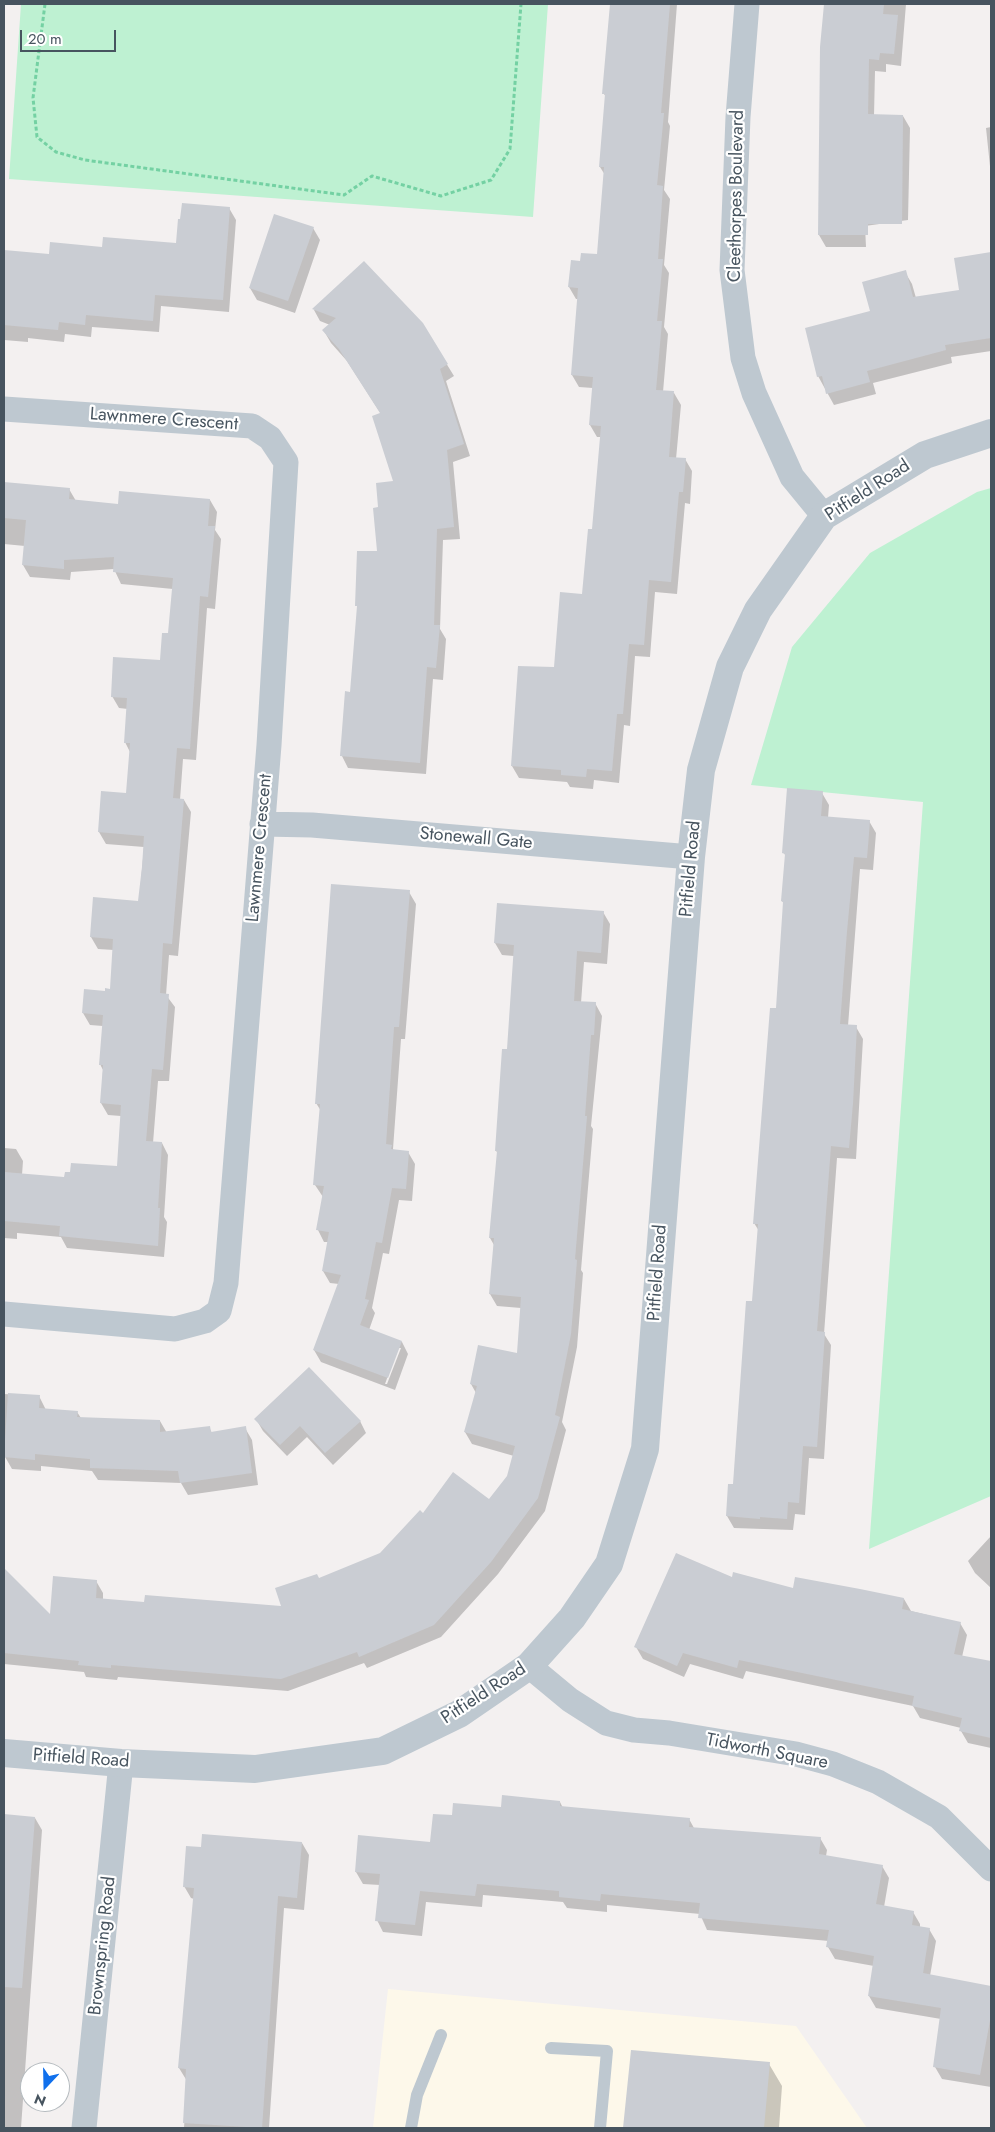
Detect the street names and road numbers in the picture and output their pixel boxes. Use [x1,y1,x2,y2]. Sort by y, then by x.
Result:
street label: Cleethorpes Boulevard [725,110,749,282]
street label: Lawnmere Crescent [89,404,239,436]
street label: Pitfield Road [822,456,914,526]
street label: Lawnmere Crescent [243,773,277,923]
street label: Pitfield Road [676,820,706,918]
street label: Stonewall Gate [419,823,533,855]
street label: Pitfield Road [644,1224,672,1322]
street label: Pitfield Road [438,1659,530,1729]
street label: Tidworth Square [704,1730,830,1774]
street label: Pitfield Road [32,1745,130,1773]
street label: Brownspring Road [85,1876,121,2016]

